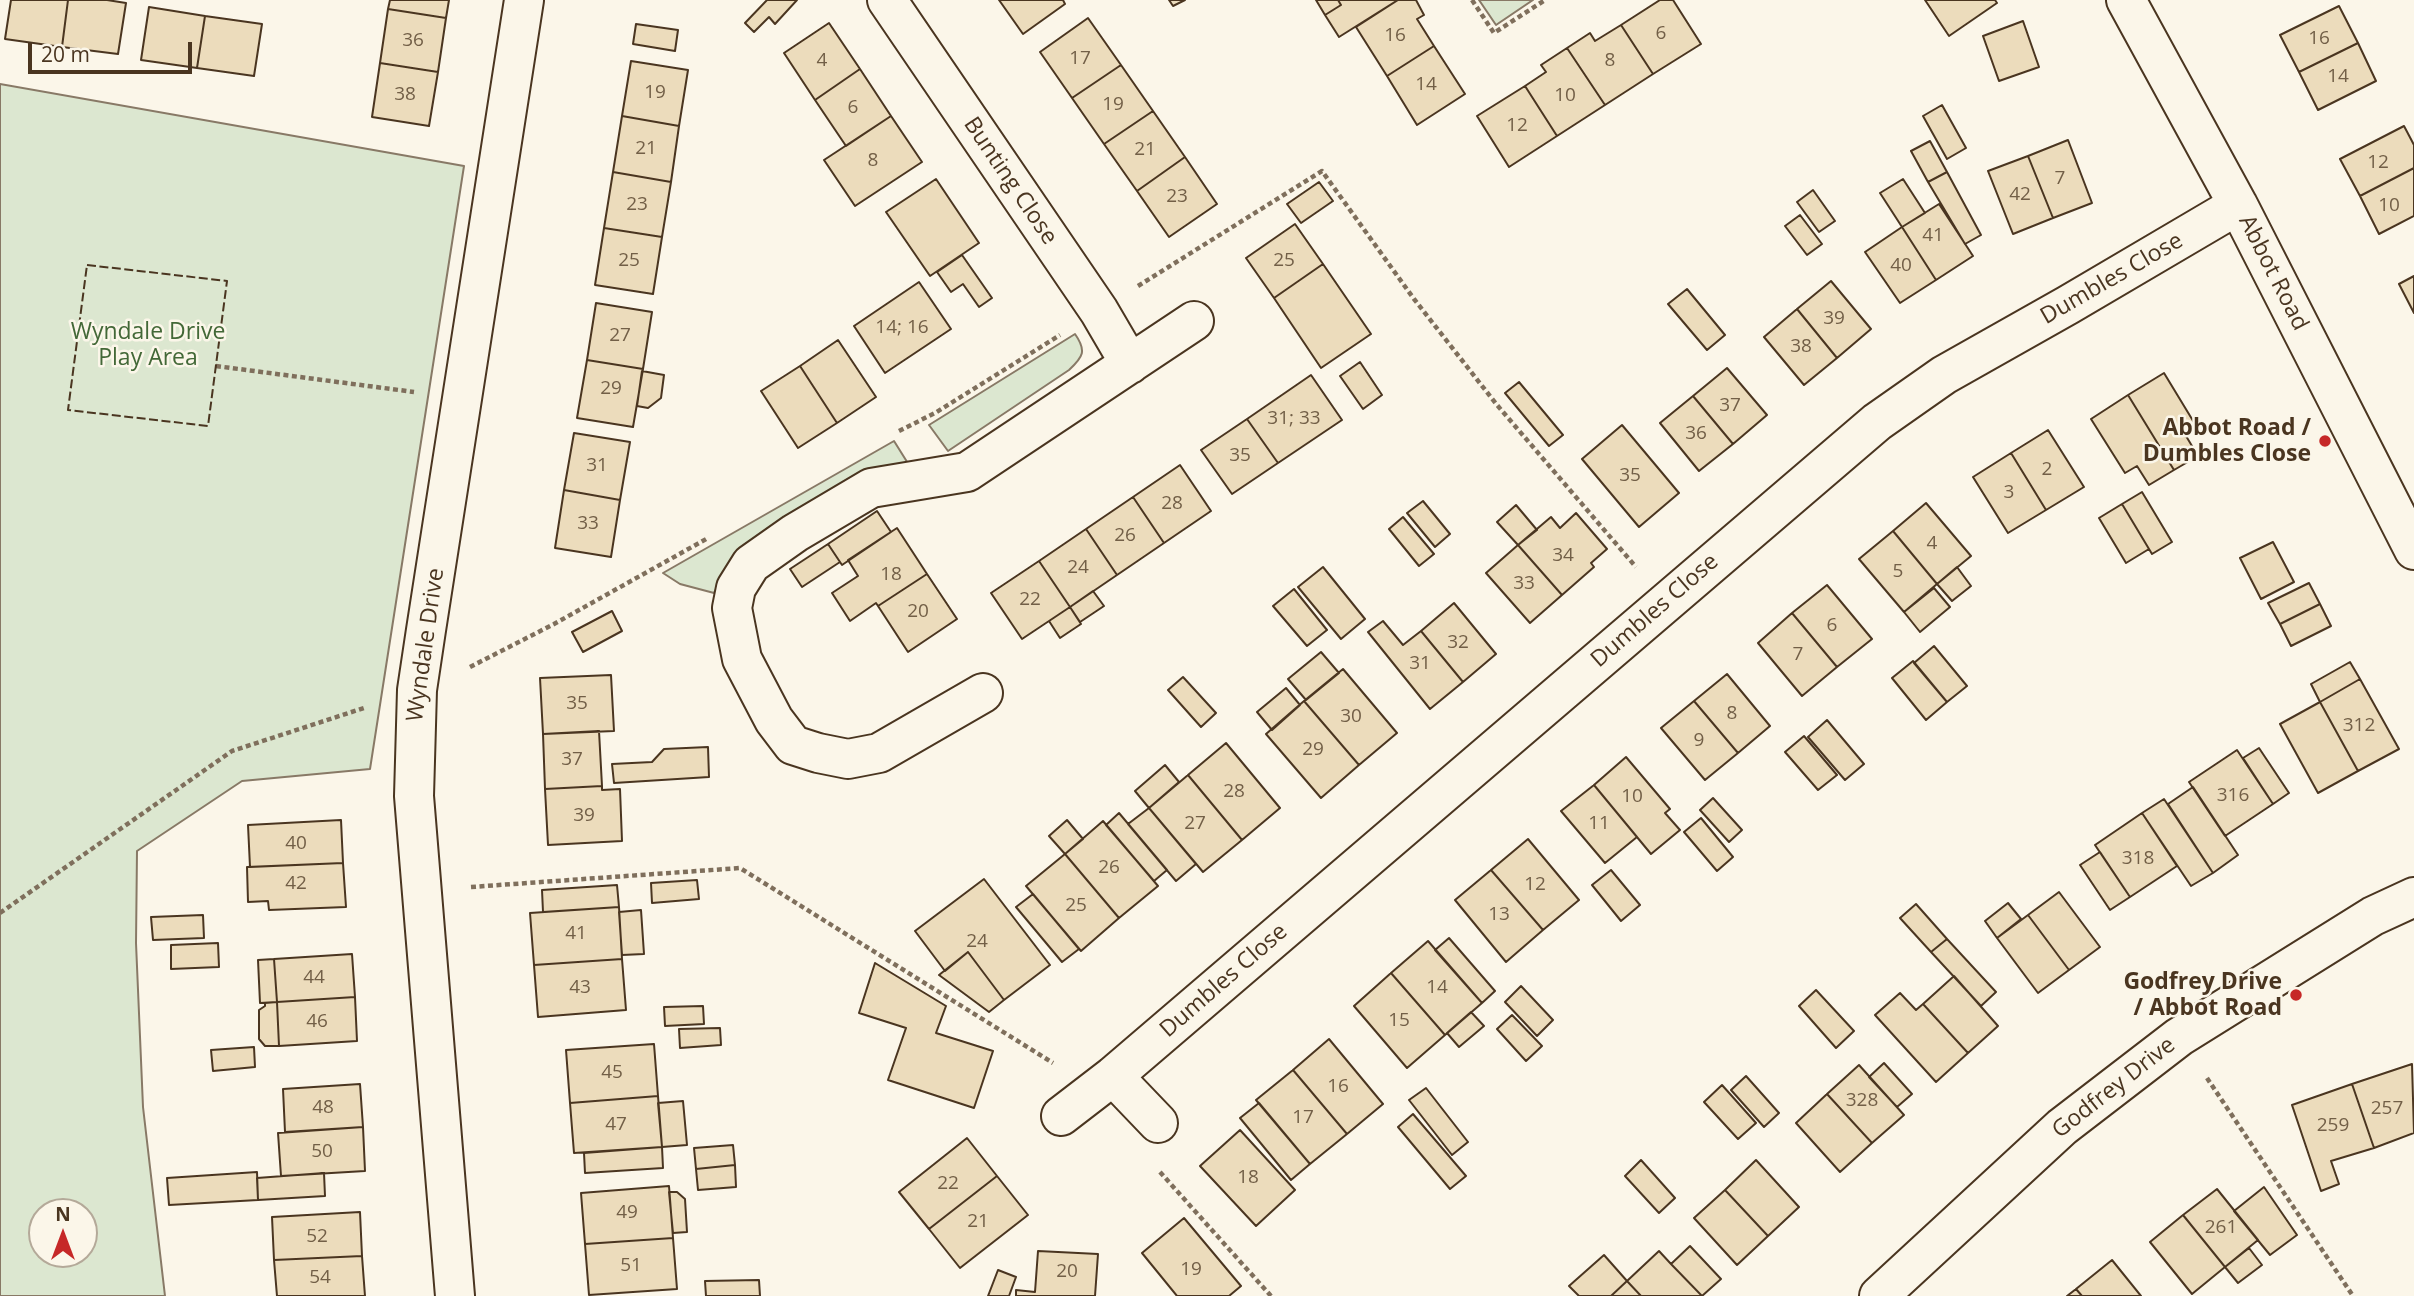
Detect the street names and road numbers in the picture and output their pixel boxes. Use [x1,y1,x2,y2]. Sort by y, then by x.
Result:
street label: Bunting Close [957,112,1063,250]
street label: Abbot Road [2232,211,2314,335]
street label: Dumbles Close [2036,227,2188,331]
street label: Dumbles Close [1586,548,1724,674]
street label: Wyndale Drive [402,566,450,724]
street label: Dumbles Close [1155,918,1293,1044]
street label: Godfrey Drive [2047,1031,2181,1145]

